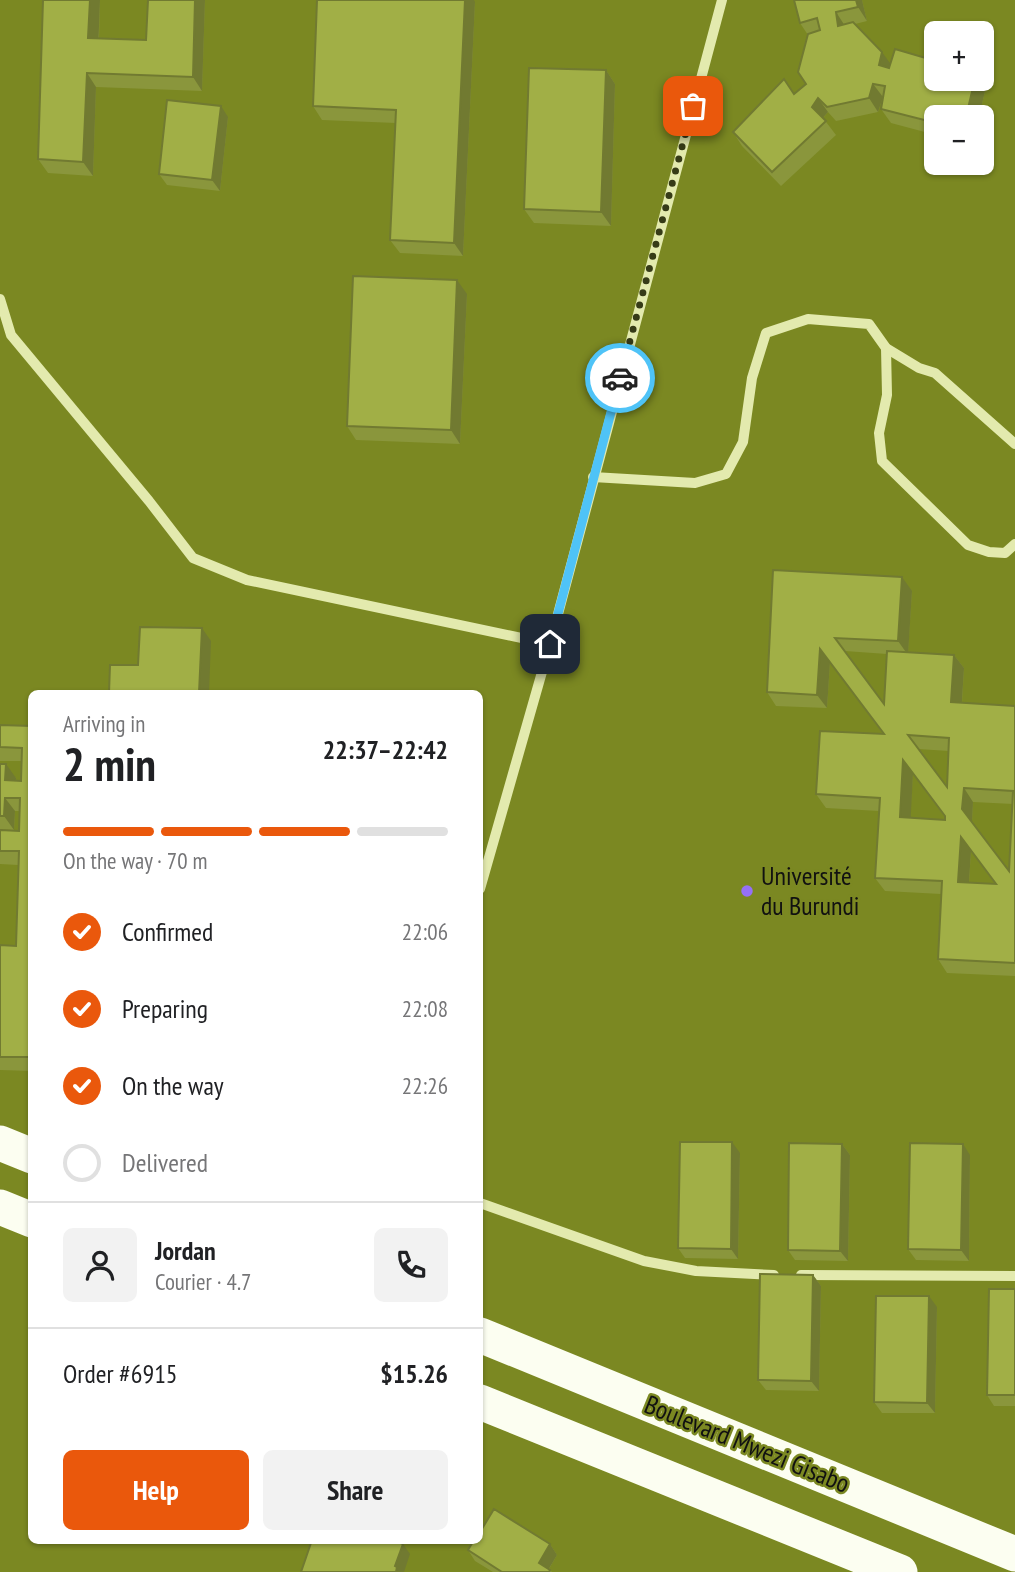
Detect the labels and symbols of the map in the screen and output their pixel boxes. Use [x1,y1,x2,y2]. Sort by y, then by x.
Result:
pin [663,76,723,136]
courier [585,343,655,413]
pin [520,614,580,674]
place label: Université du Burundi [761,859,859,922]
marker: Université du Burundi [739,883,755,899]
street label: Boulevard Mwezi Gisabo [640,1387,855,1500]

